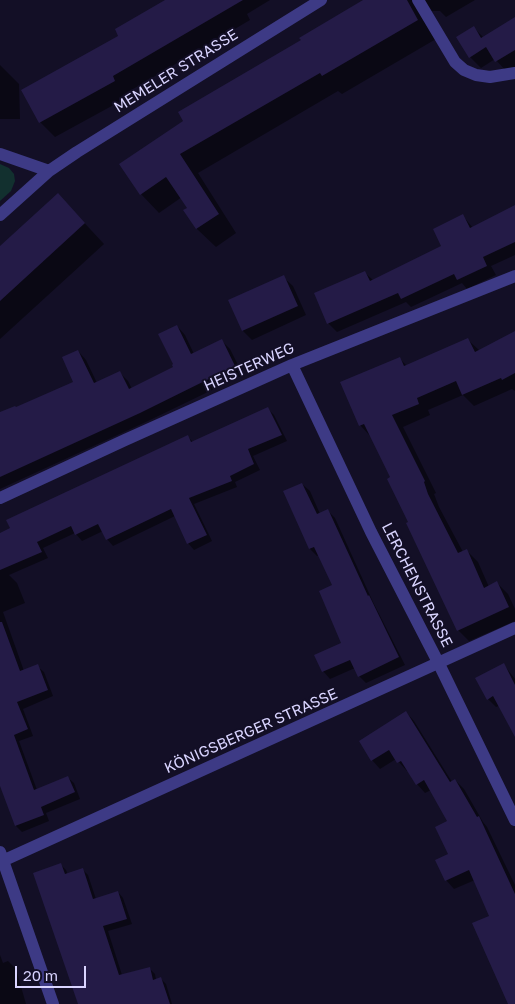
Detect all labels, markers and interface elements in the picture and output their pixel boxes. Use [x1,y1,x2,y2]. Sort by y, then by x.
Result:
street label: MEMELER STRASSE [111,25,241,117]
street label: HEISTERWEG [201,339,297,395]
street label: LERCHENSTRASSE [378,520,456,650]
street label: KÖNIGSBERGER STRASSE [162,685,340,777]
scale bar [18,956,89,988]
text: 20 m [23,966,58,984]

